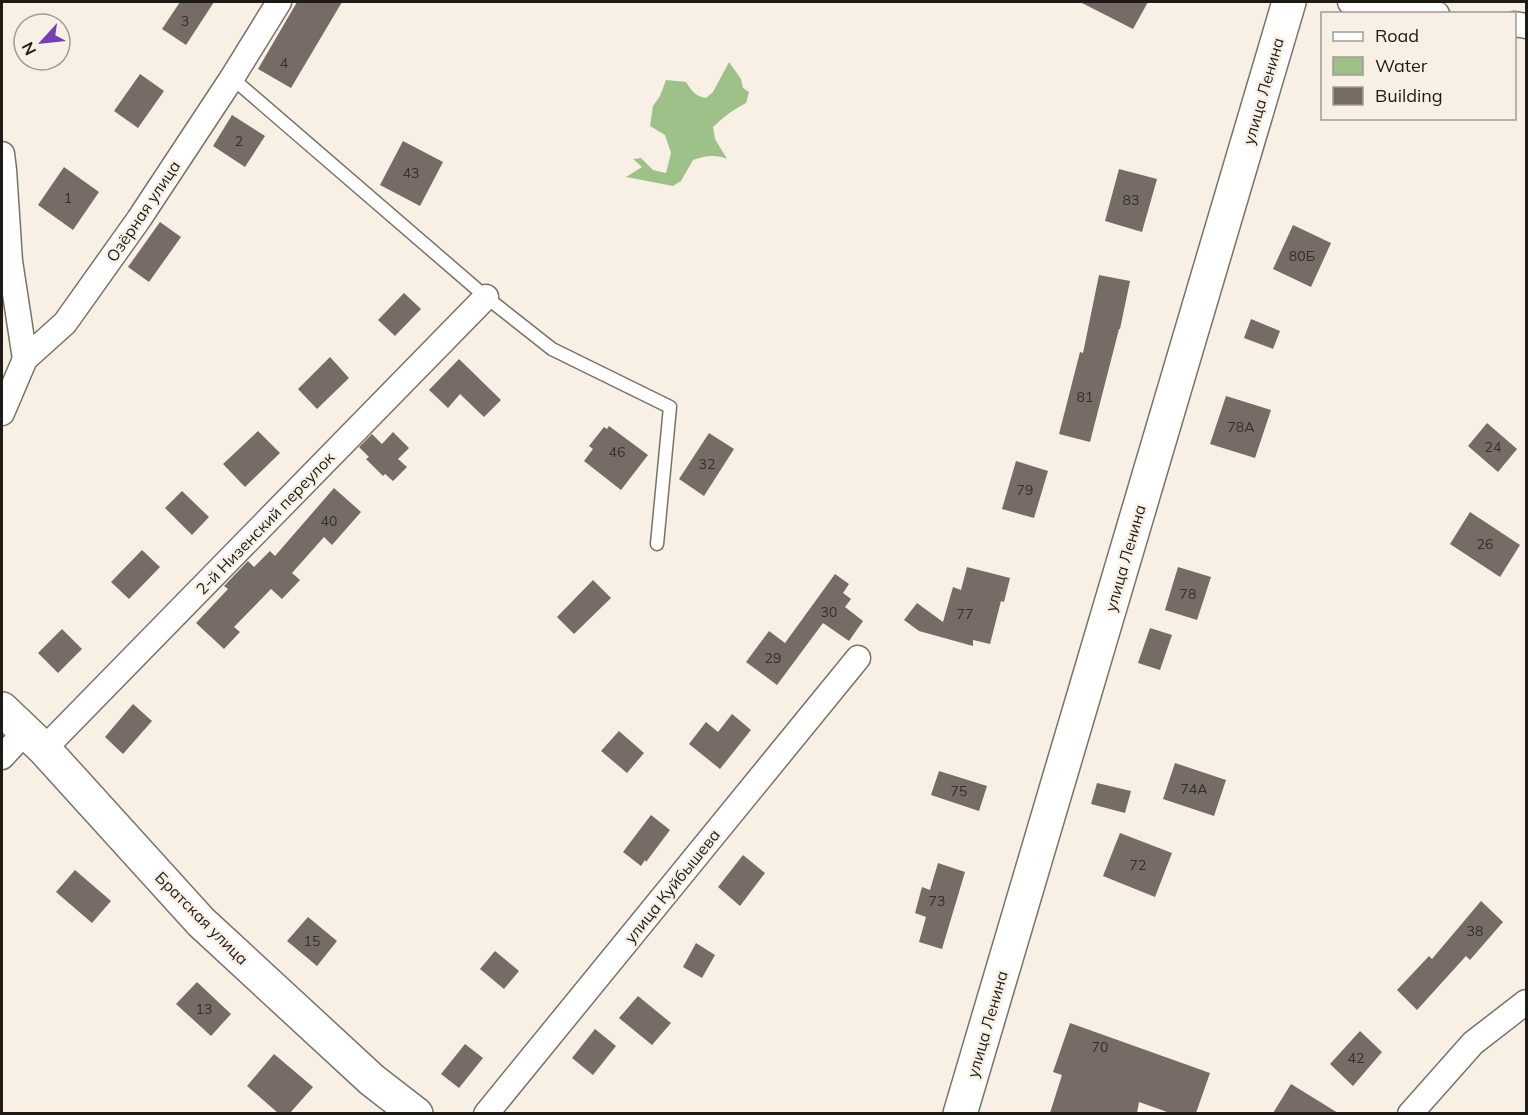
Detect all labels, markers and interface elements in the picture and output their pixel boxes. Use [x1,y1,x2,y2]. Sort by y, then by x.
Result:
north arrow [12,12,72,72]
house number: 3 [181,12,189,30]
legend [1321,12,1516,120]
text: Road [1375,24,1419,47]
street label: улица Ленина [1238,35,1288,147]
text: N [17,39,40,59]
house number: 4 [280,54,289,72]
text: Water [1375,54,1428,77]
text: Building [1375,84,1443,107]
house number: 2 [235,132,243,150]
street label: Озёрная улица [102,156,184,266]
house number: 43 [403,164,419,182]
house number: 1 [64,189,72,207]
house number: 83 [1123,191,1139,209]
house number: 80Б [1289,247,1315,265]
house number: 81 [1077,388,1093,406]
house number: 78А [1227,418,1255,436]
house number: 24 [1485,438,1502,456]
house number: 46 [609,443,625,461]
street label: 2-й Низенский переулок [192,447,339,599]
house number: 32 [699,455,715,473]
house number: 79 [1017,481,1033,499]
street label: улица Ленина [1100,502,1150,614]
house number: 40 [321,512,337,530]
house number: 26 [1477,535,1493,553]
house number: 78 [1180,585,1196,603]
house number: 30 [821,603,837,621]
house number: 77 [957,605,973,623]
house number: 29 [765,649,781,667]
house number: 74А [1180,780,1208,798]
house number: 75 [951,782,967,800]
street label: улица Куйбышева [620,825,724,947]
house number: 72 [1130,856,1146,874]
street label: Братская улица [151,867,253,969]
house number: 73 [929,892,945,910]
house number: 38 [1467,922,1483,940]
house number: 15 [304,932,320,950]
street label: улица Ленина [962,968,1012,1080]
house number: 13 [196,1000,212,1018]
house number: 70 [1092,1038,1108,1056]
house number: 42 [1348,1049,1364,1067]

